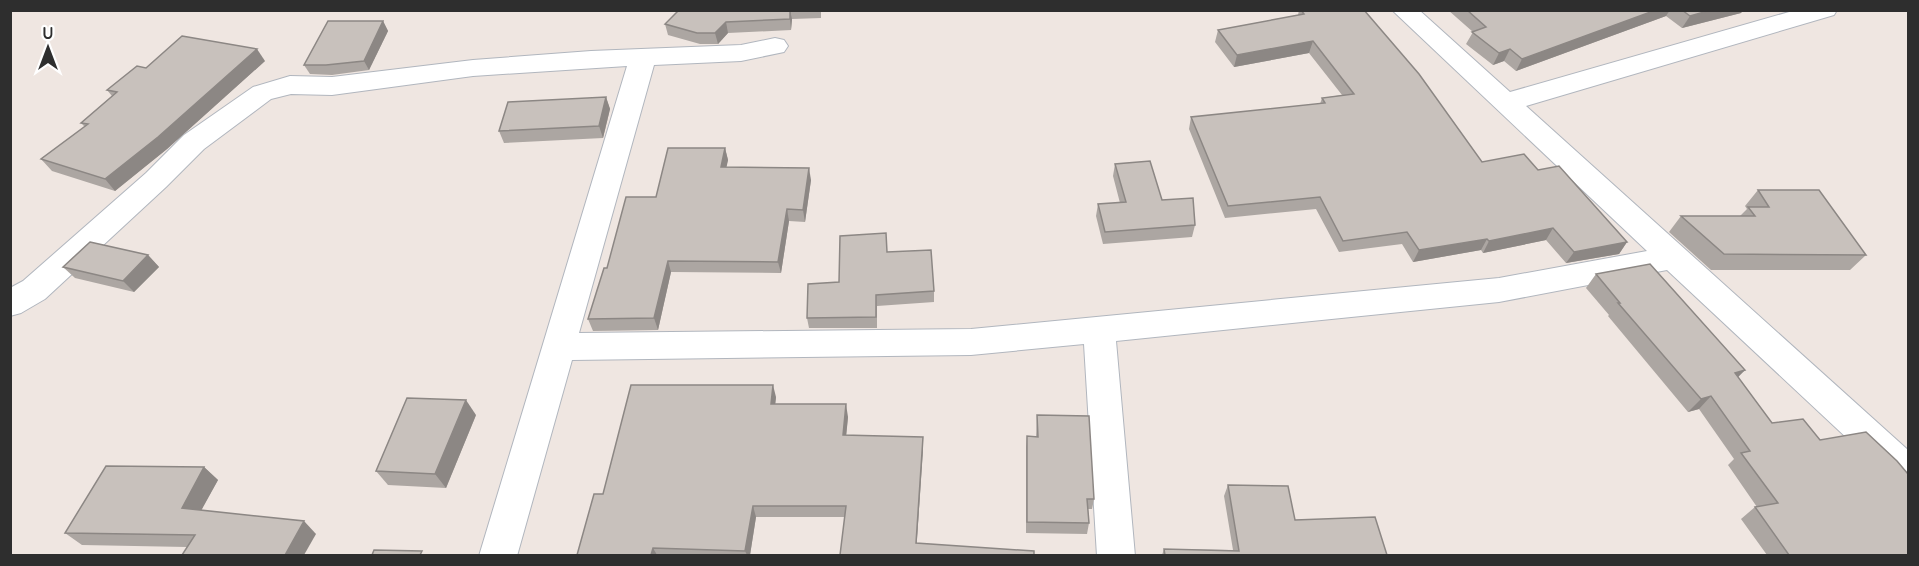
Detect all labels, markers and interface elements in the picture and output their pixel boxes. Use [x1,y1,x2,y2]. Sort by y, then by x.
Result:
north arrow [18,18,78,78]
text: U [42,23,54,43]

